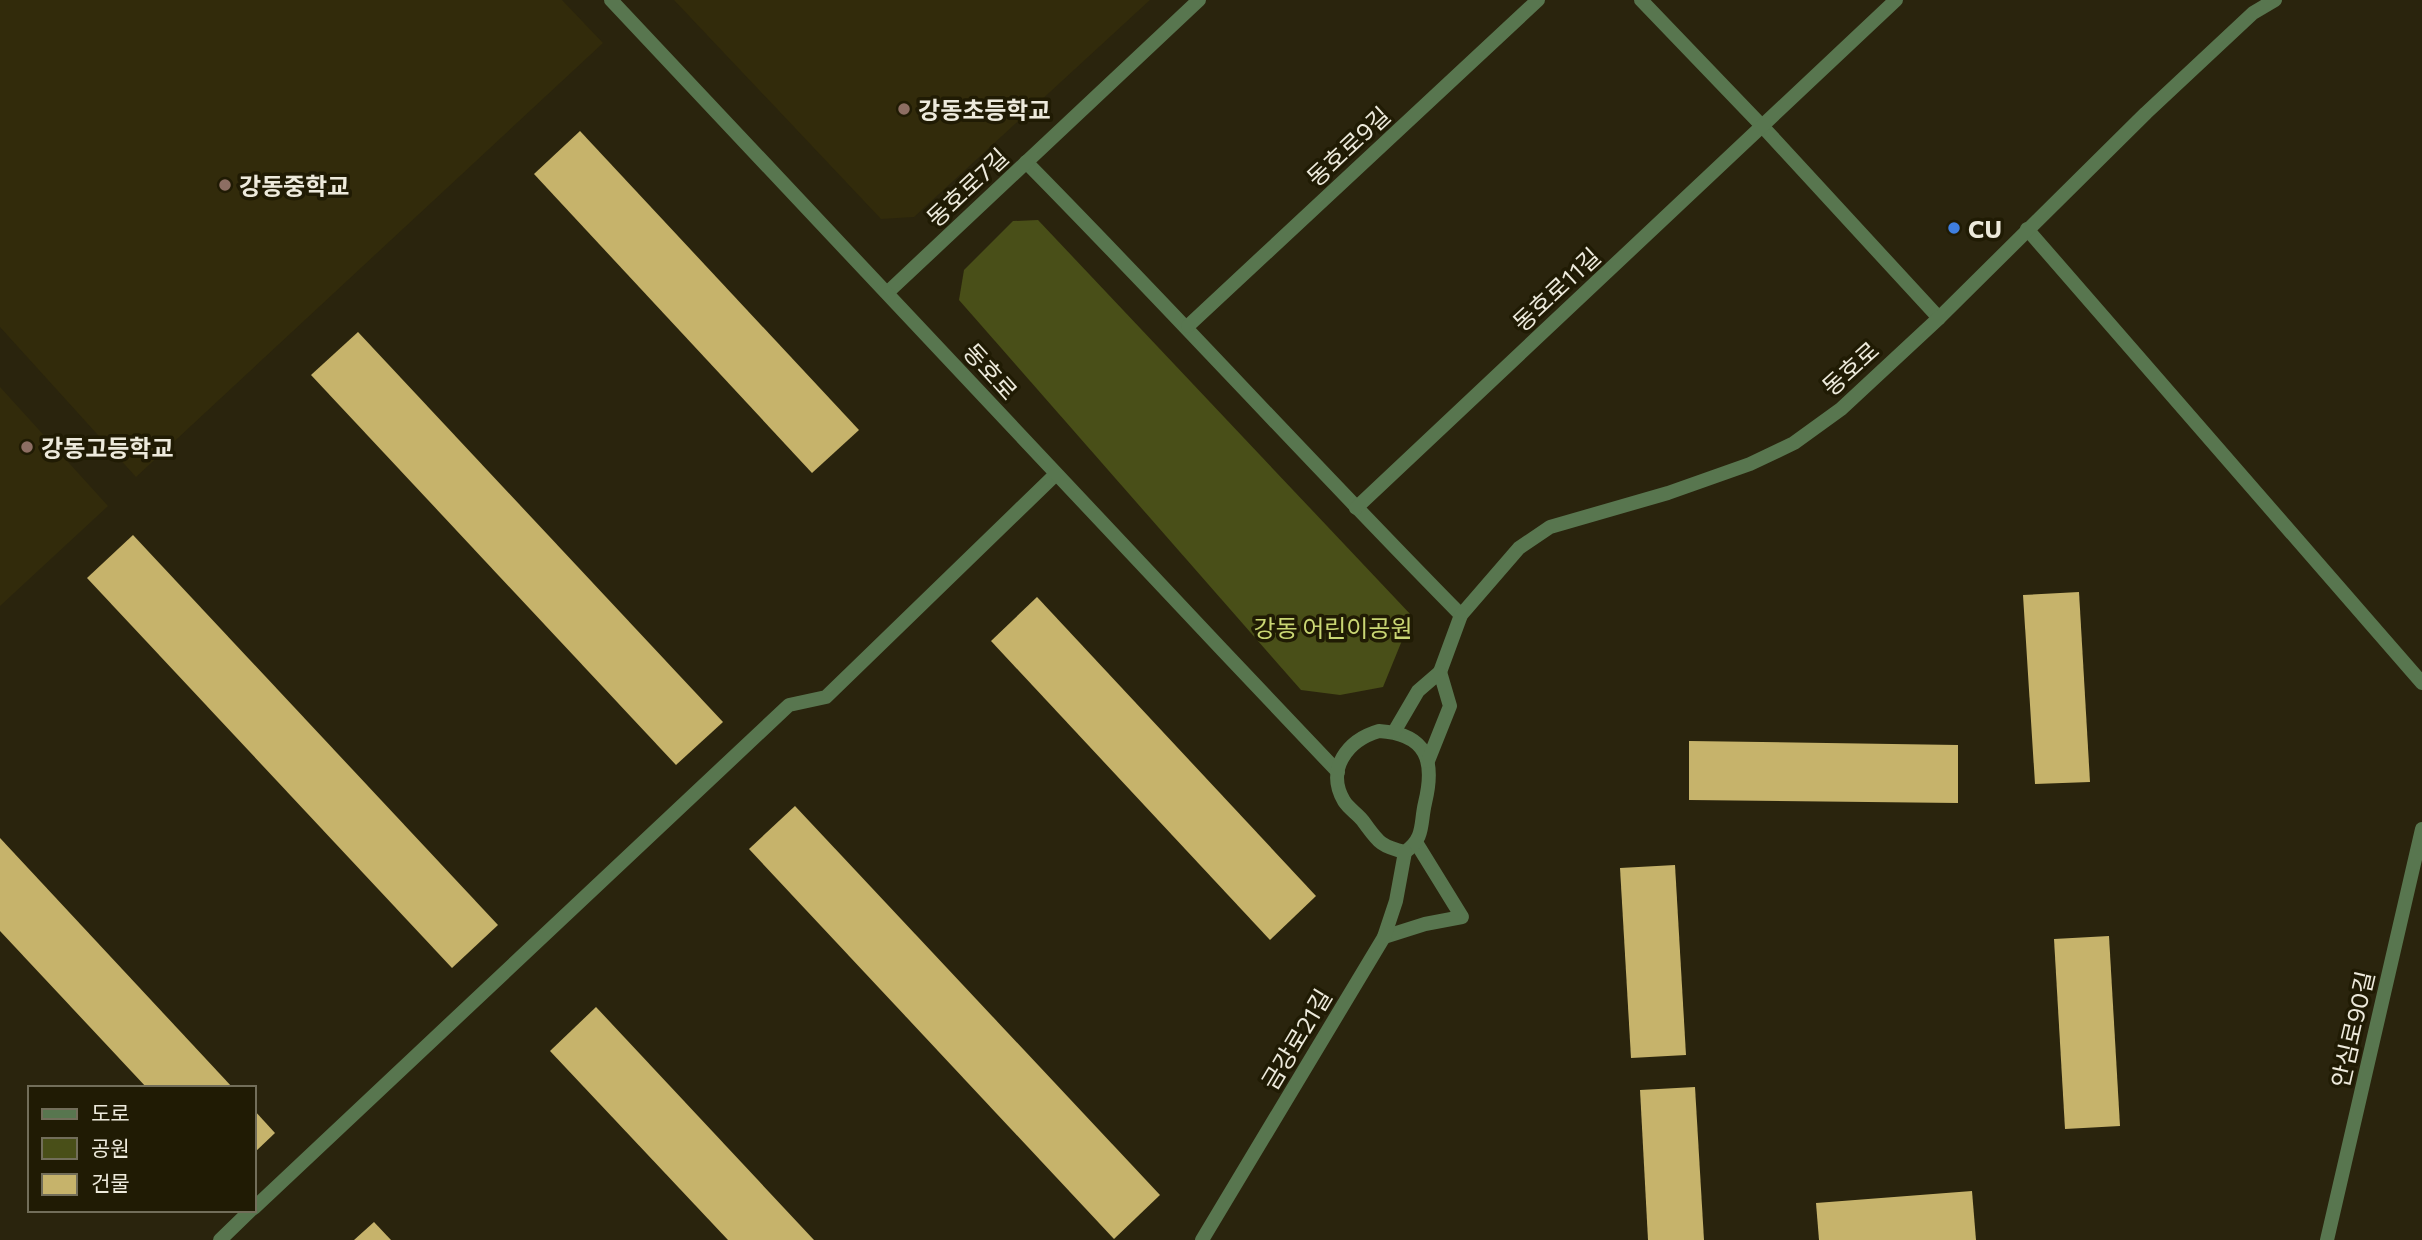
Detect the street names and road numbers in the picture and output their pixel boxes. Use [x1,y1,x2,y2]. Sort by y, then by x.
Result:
street label: 동호로9길 [1300,100,1396,192]
street label: 동호로7길 [920,142,1014,232]
street label: 동호로11길 [1506,241,1606,337]
street label: 동호로 [1816,335,1884,401]
street label: 동호로 [958,337,1024,405]
street label: 안심로90길 [2325,968,2379,1090]
street label: 금강로21길 [1255,984,1337,1094]

